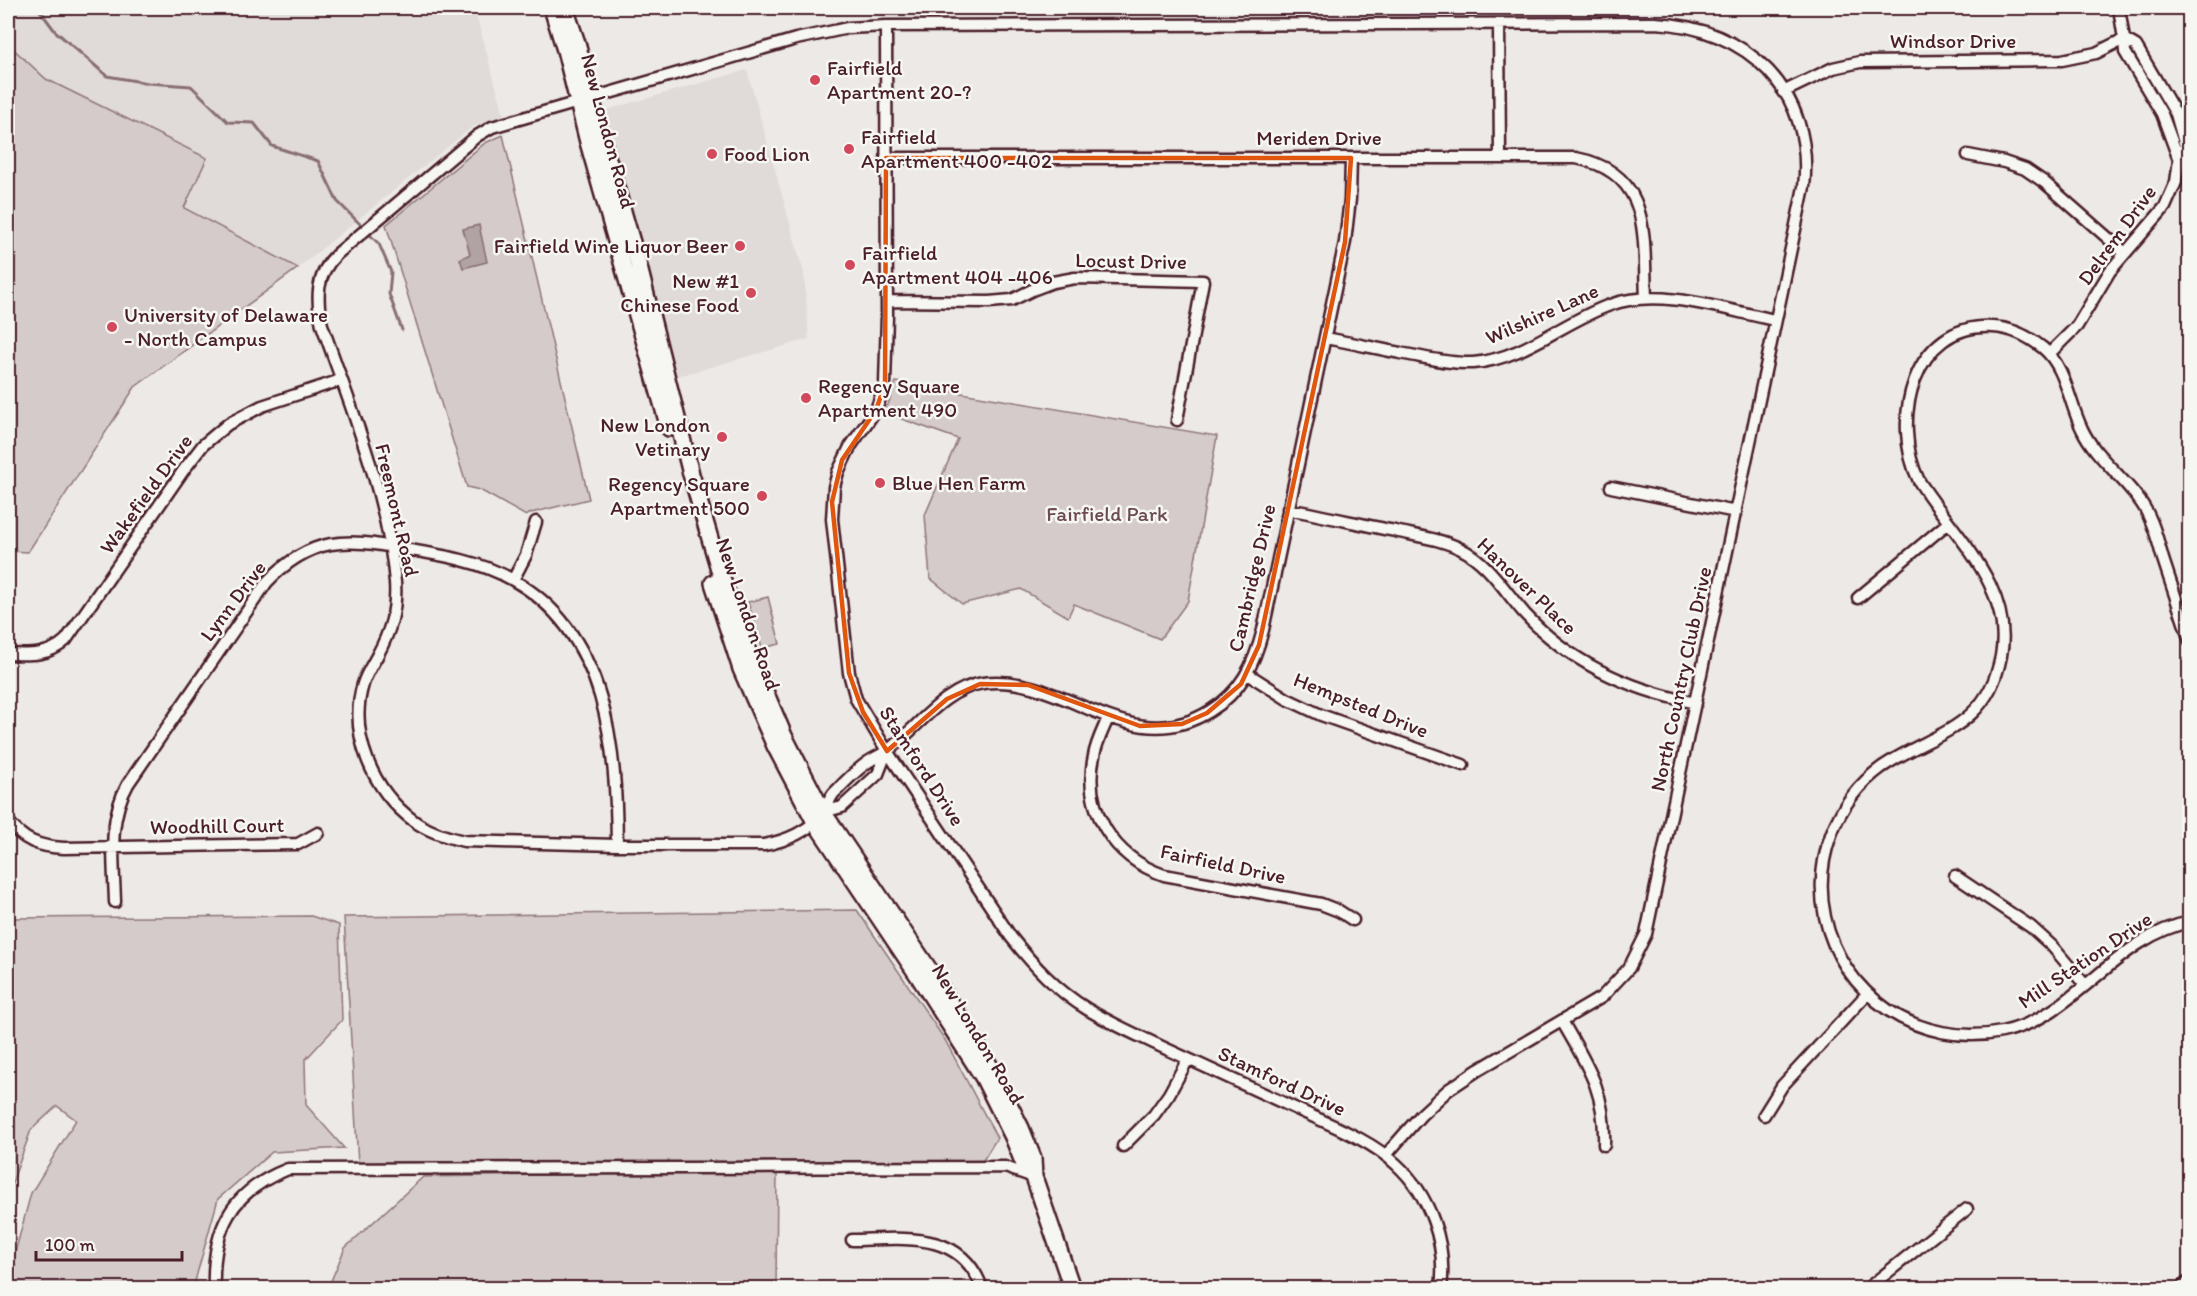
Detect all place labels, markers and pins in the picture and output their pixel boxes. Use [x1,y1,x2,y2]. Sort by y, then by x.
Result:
place label: Fairfield Apartment 20-? [827,55,971,104]
marker: Fairfield Apartment 20-? [808,73,822,87]
place label: Fairfield Apartment 400 -402 [861,124,1052,173]
place label: Food Lion [724,141,810,166]
marker: Fairfield Apartment 400 -402 [842,142,856,156]
marker: Food Lion [705,147,719,161]
place label: Fairfield Wine Liquor Beer [494,233,729,258]
marker: Fairfield Wine Liquor Beer [733,239,747,253]
place label: Fairfield Apartment 404 -406 [862,240,1053,289]
marker: Fairfield Apartment 404 -406 [843,258,857,272]
place label: New #1 Chinese Food [620,268,739,317]
marker: New #1 Chinese Food [744,286,758,300]
place label: University of Delaware - North Campus [124,302,328,351]
marker: University of Delaware - North Campus [105,320,119,334]
place label: Regency Square Apartment 490 [818,373,960,422]
marker: Regency Square Apartment 490 [799,391,813,405]
place label: New London Vetinary [600,412,710,461]
marker: New London Vetinary [715,430,729,444]
place label: Blue Hen Farm [892,470,1026,495]
place label: Regency Square Apartment 500 [608,471,750,520]
marker: Blue Hen Farm [873,476,887,490]
marker: Regency Square Apartment 500 [755,489,769,503]

